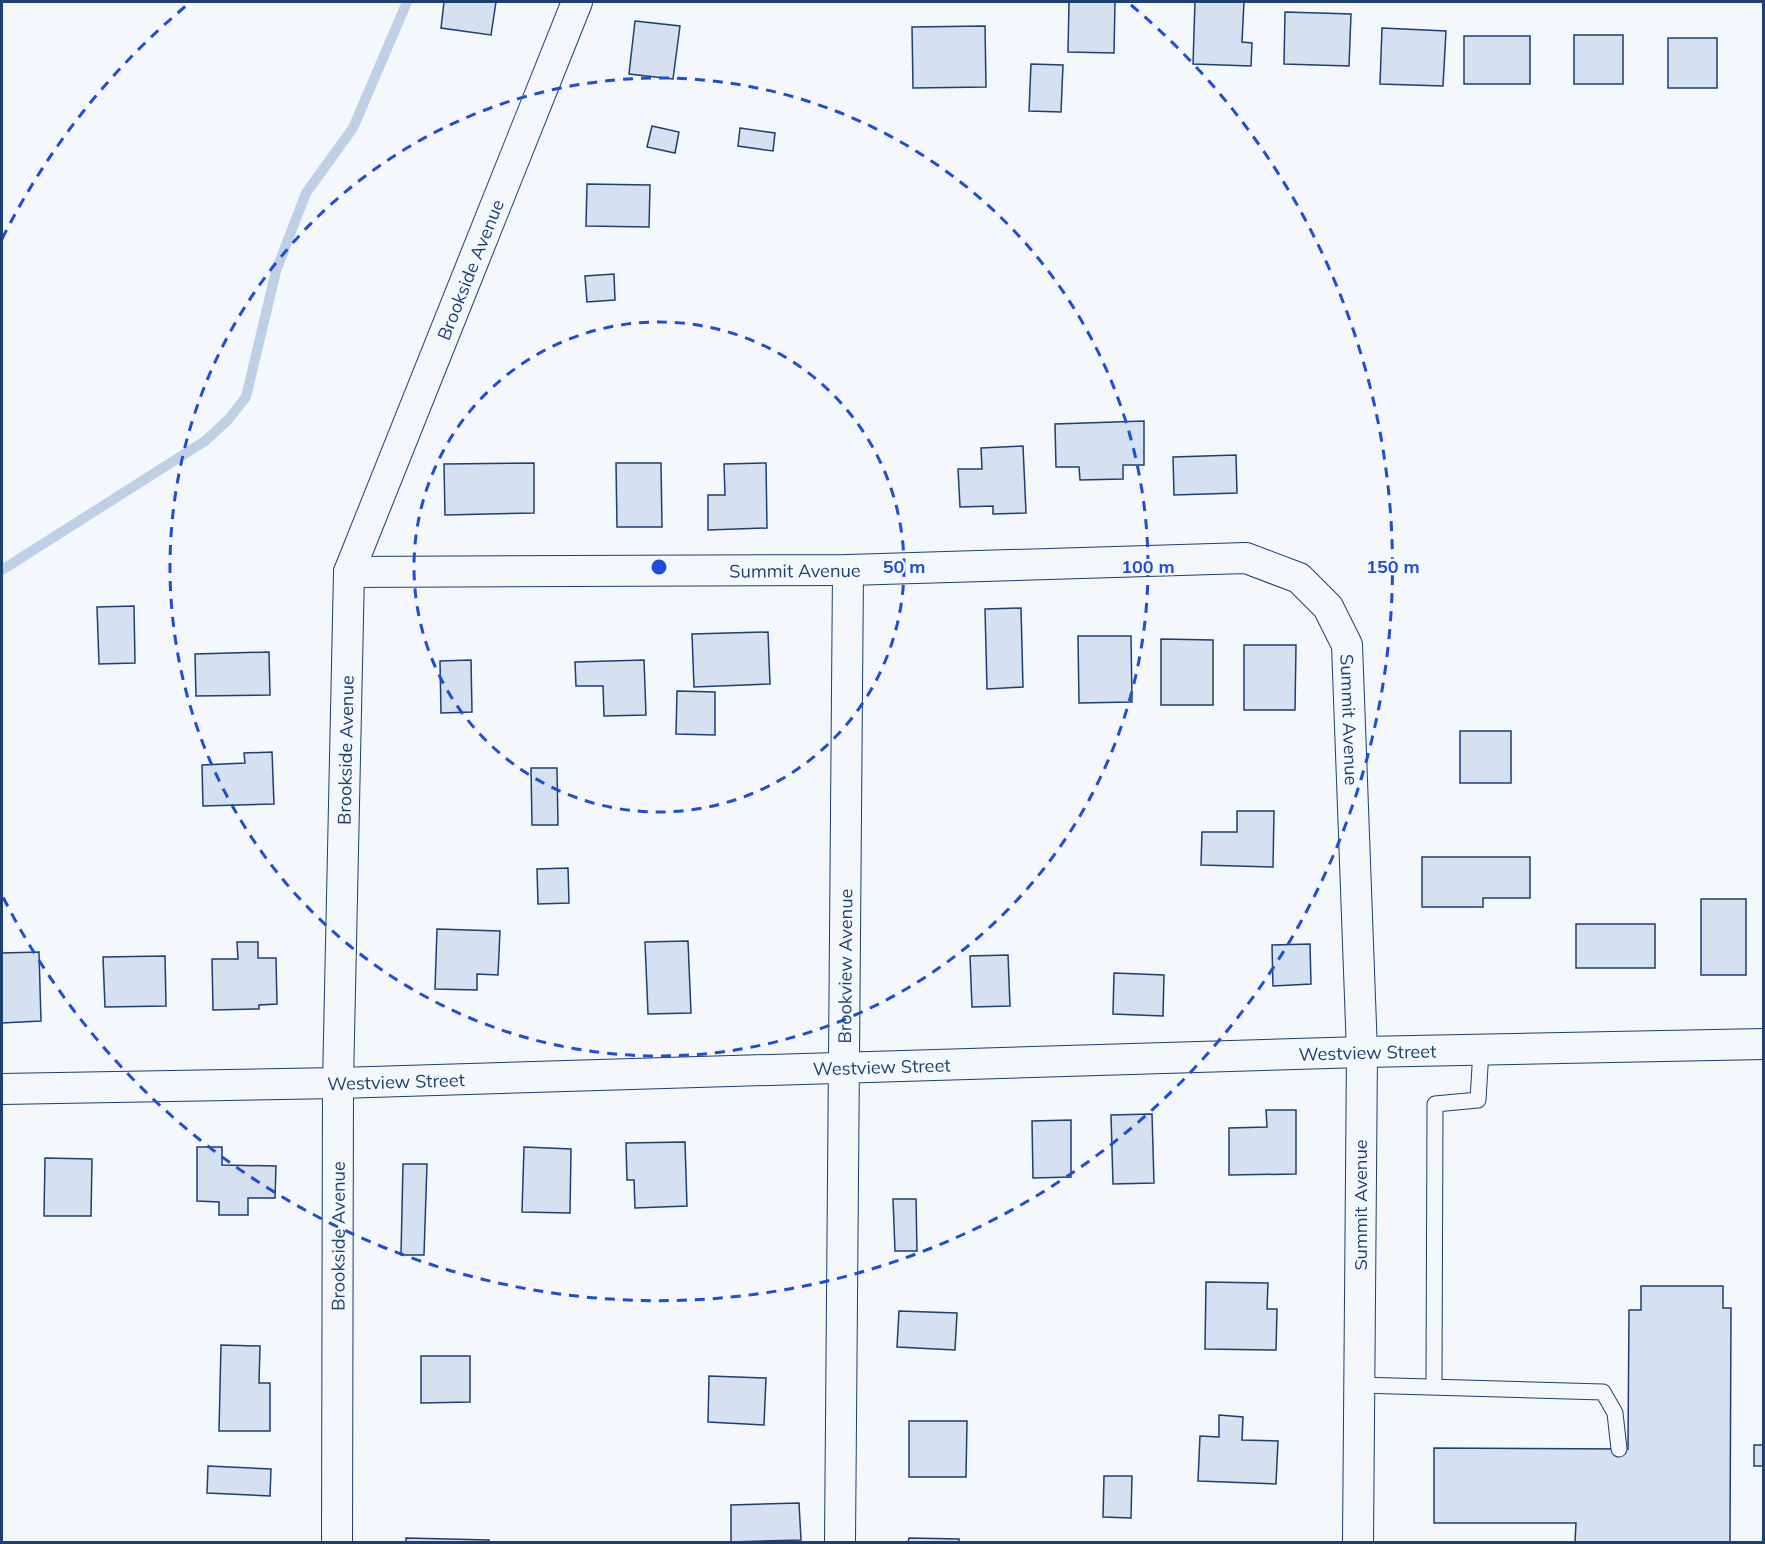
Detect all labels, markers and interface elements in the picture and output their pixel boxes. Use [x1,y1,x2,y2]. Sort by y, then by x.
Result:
street label: Brookside Avenue [432,196,508,343]
text: 50 m [883,555,925,578]
text: 100 m [1121,555,1175,578]
text: 150 m [1366,555,1420,578]
centre of rings [649,557,669,577]
street label: Summit Avenue [729,558,861,582]
street label: Summit Avenue [1336,654,1364,786]
street label: Brookside Avenue [332,675,358,825]
street label: Brookview Avenue [833,888,857,1044]
street label: Westview Street [1298,1039,1437,1065]
street label: Westview Street [812,1053,951,1080]
street label: Westview Street [327,1068,465,1095]
street label: Summit Avenue [1349,1139,1372,1271]
street label: Brookside Avenue [326,1161,349,1311]

